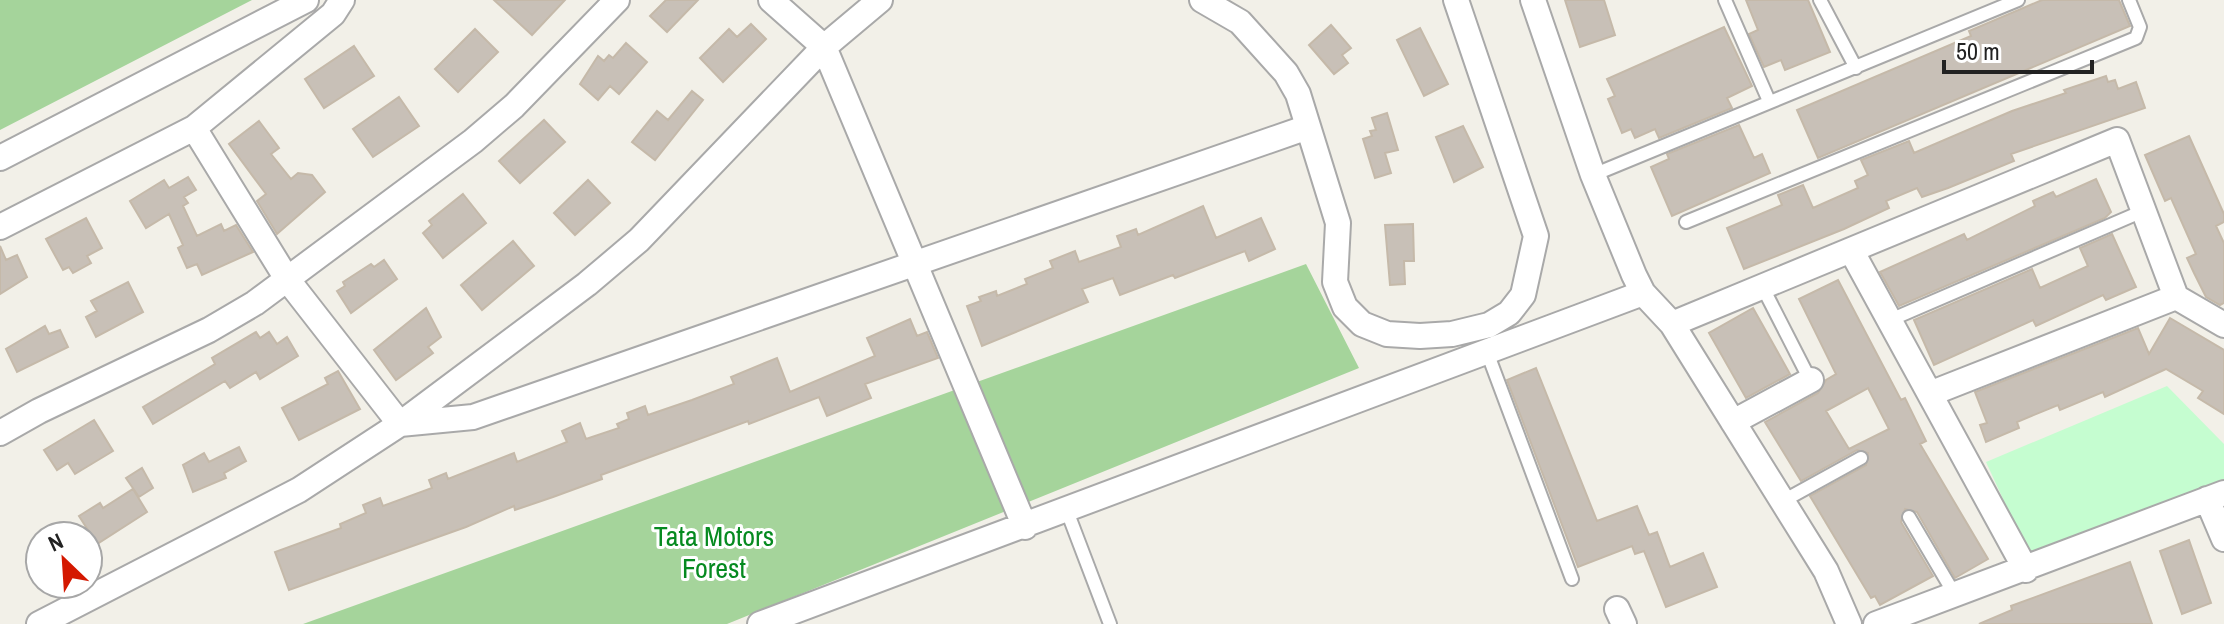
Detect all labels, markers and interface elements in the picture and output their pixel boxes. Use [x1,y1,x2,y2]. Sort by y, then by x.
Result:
scale bar [1944,24,2092,74]
text: 50 m [1956,35,2000,67]
park label: Tata Motors Forest [654,517,774,587]
north arrow [24,520,104,600]
text: N [43,526,68,558]

